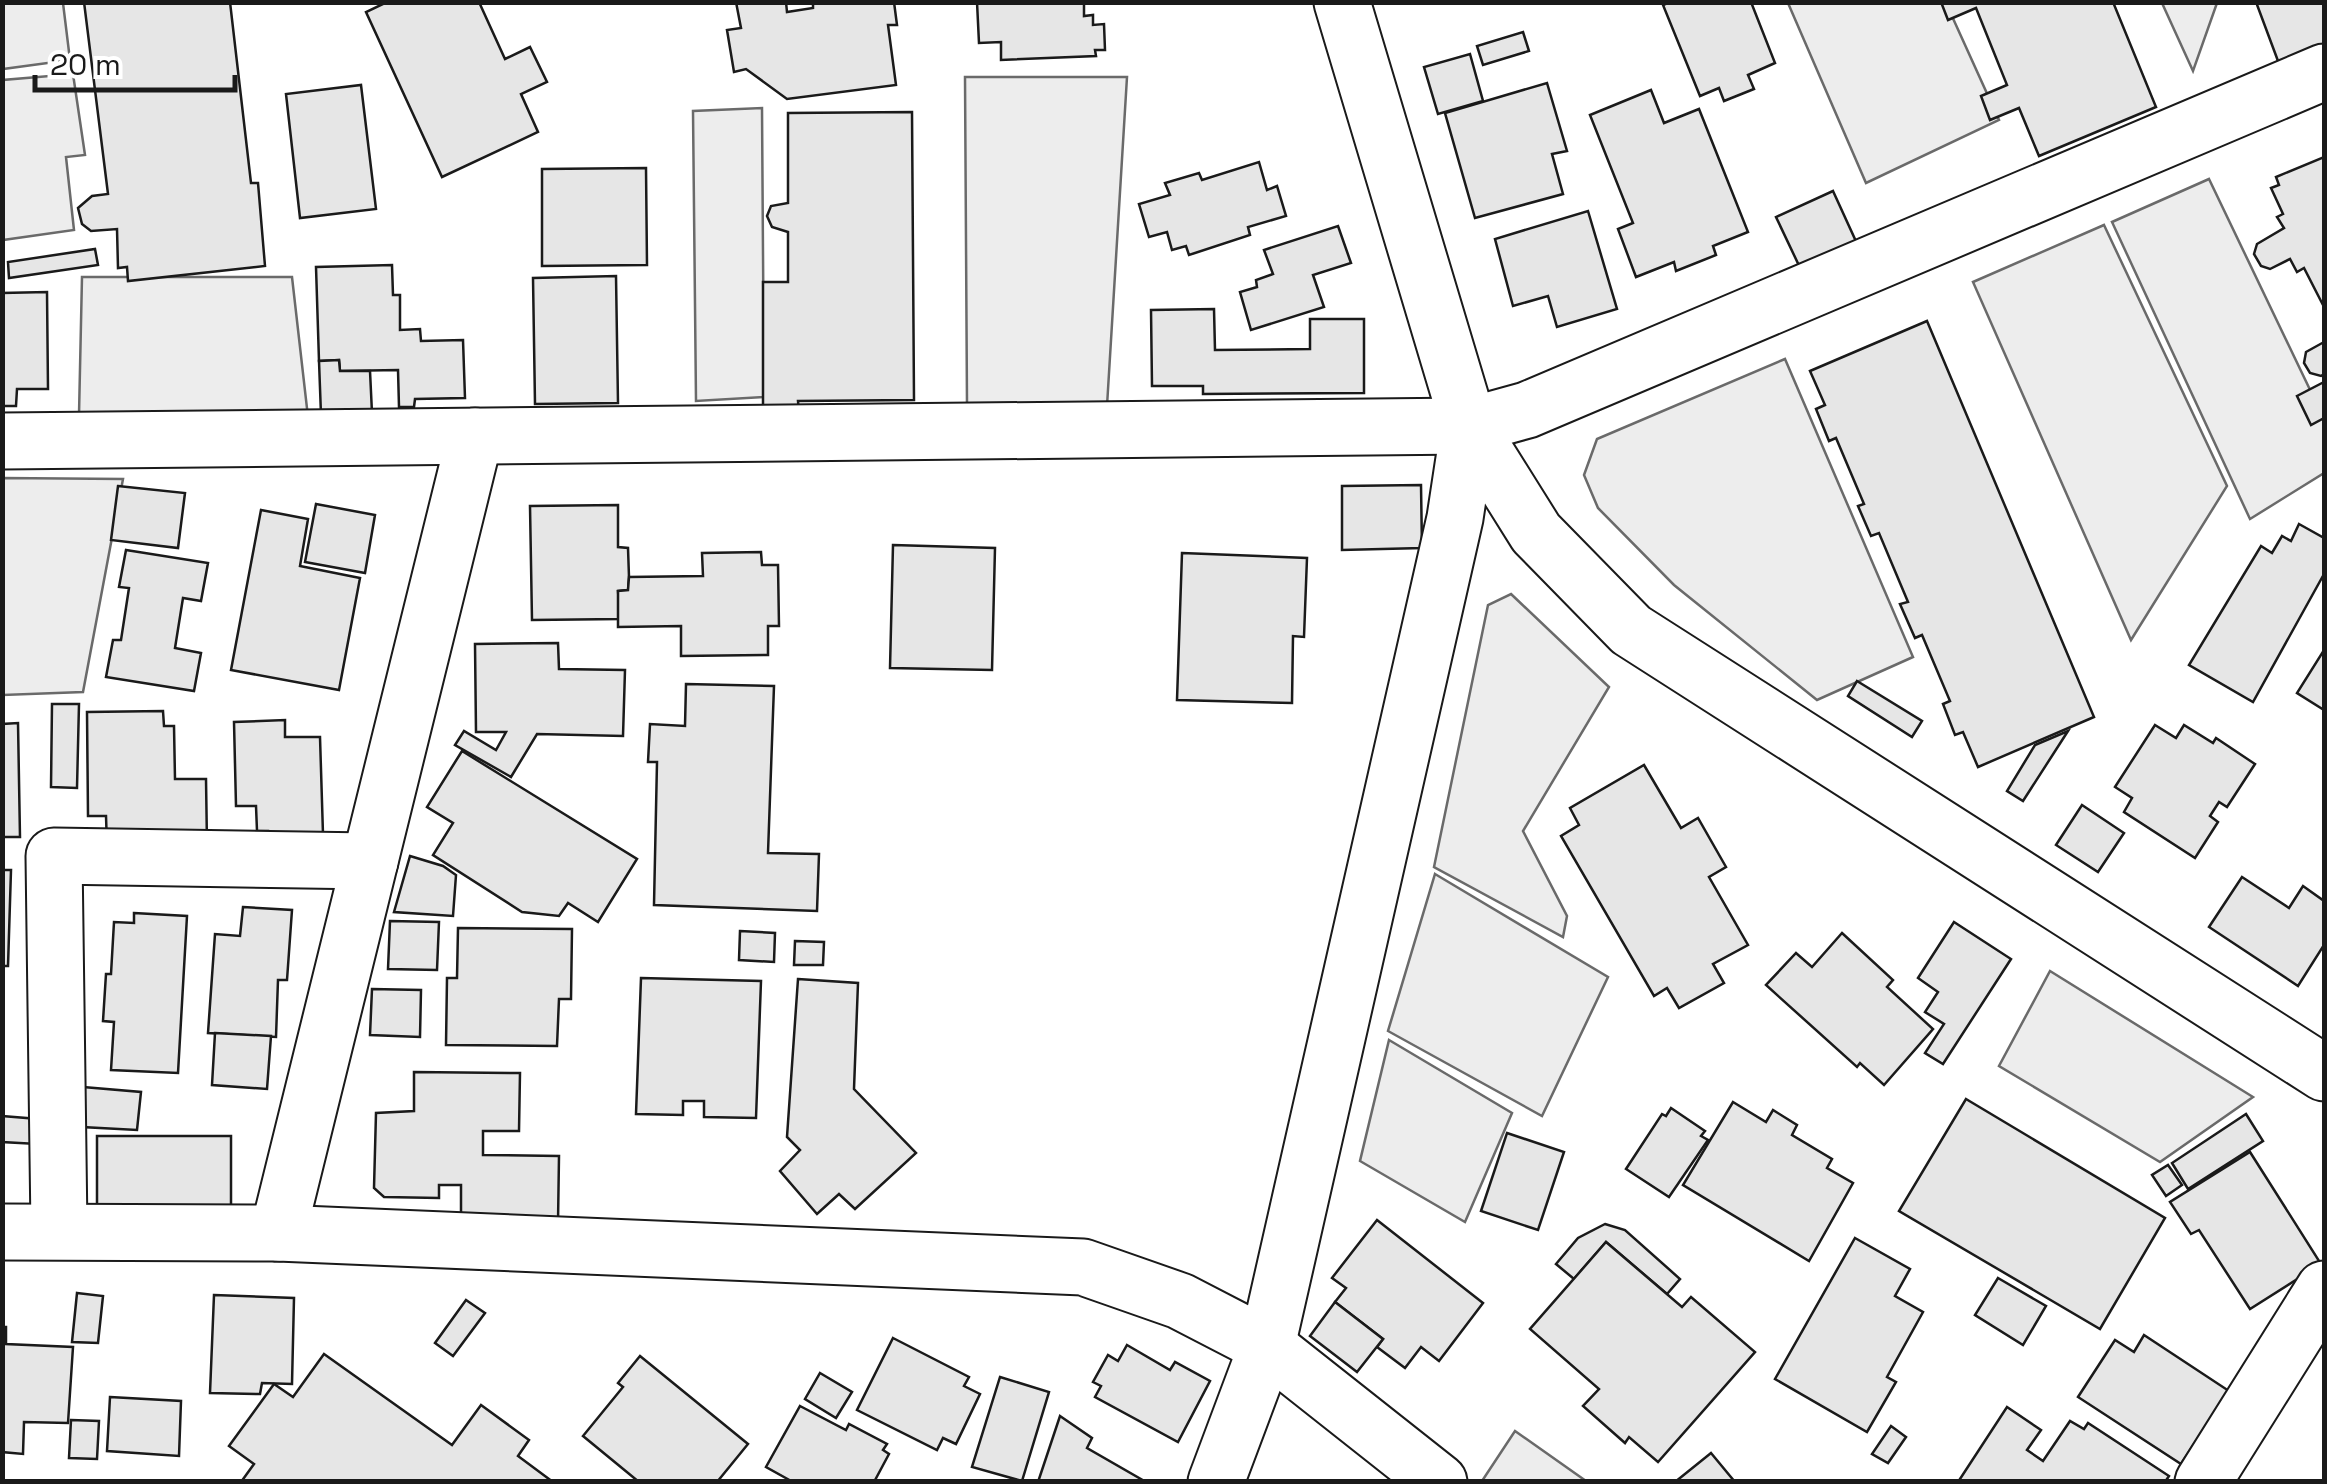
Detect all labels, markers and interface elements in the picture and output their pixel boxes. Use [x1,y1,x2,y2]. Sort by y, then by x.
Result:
scale bar [35,30,235,92]
text: 20 m [50,45,121,84]

